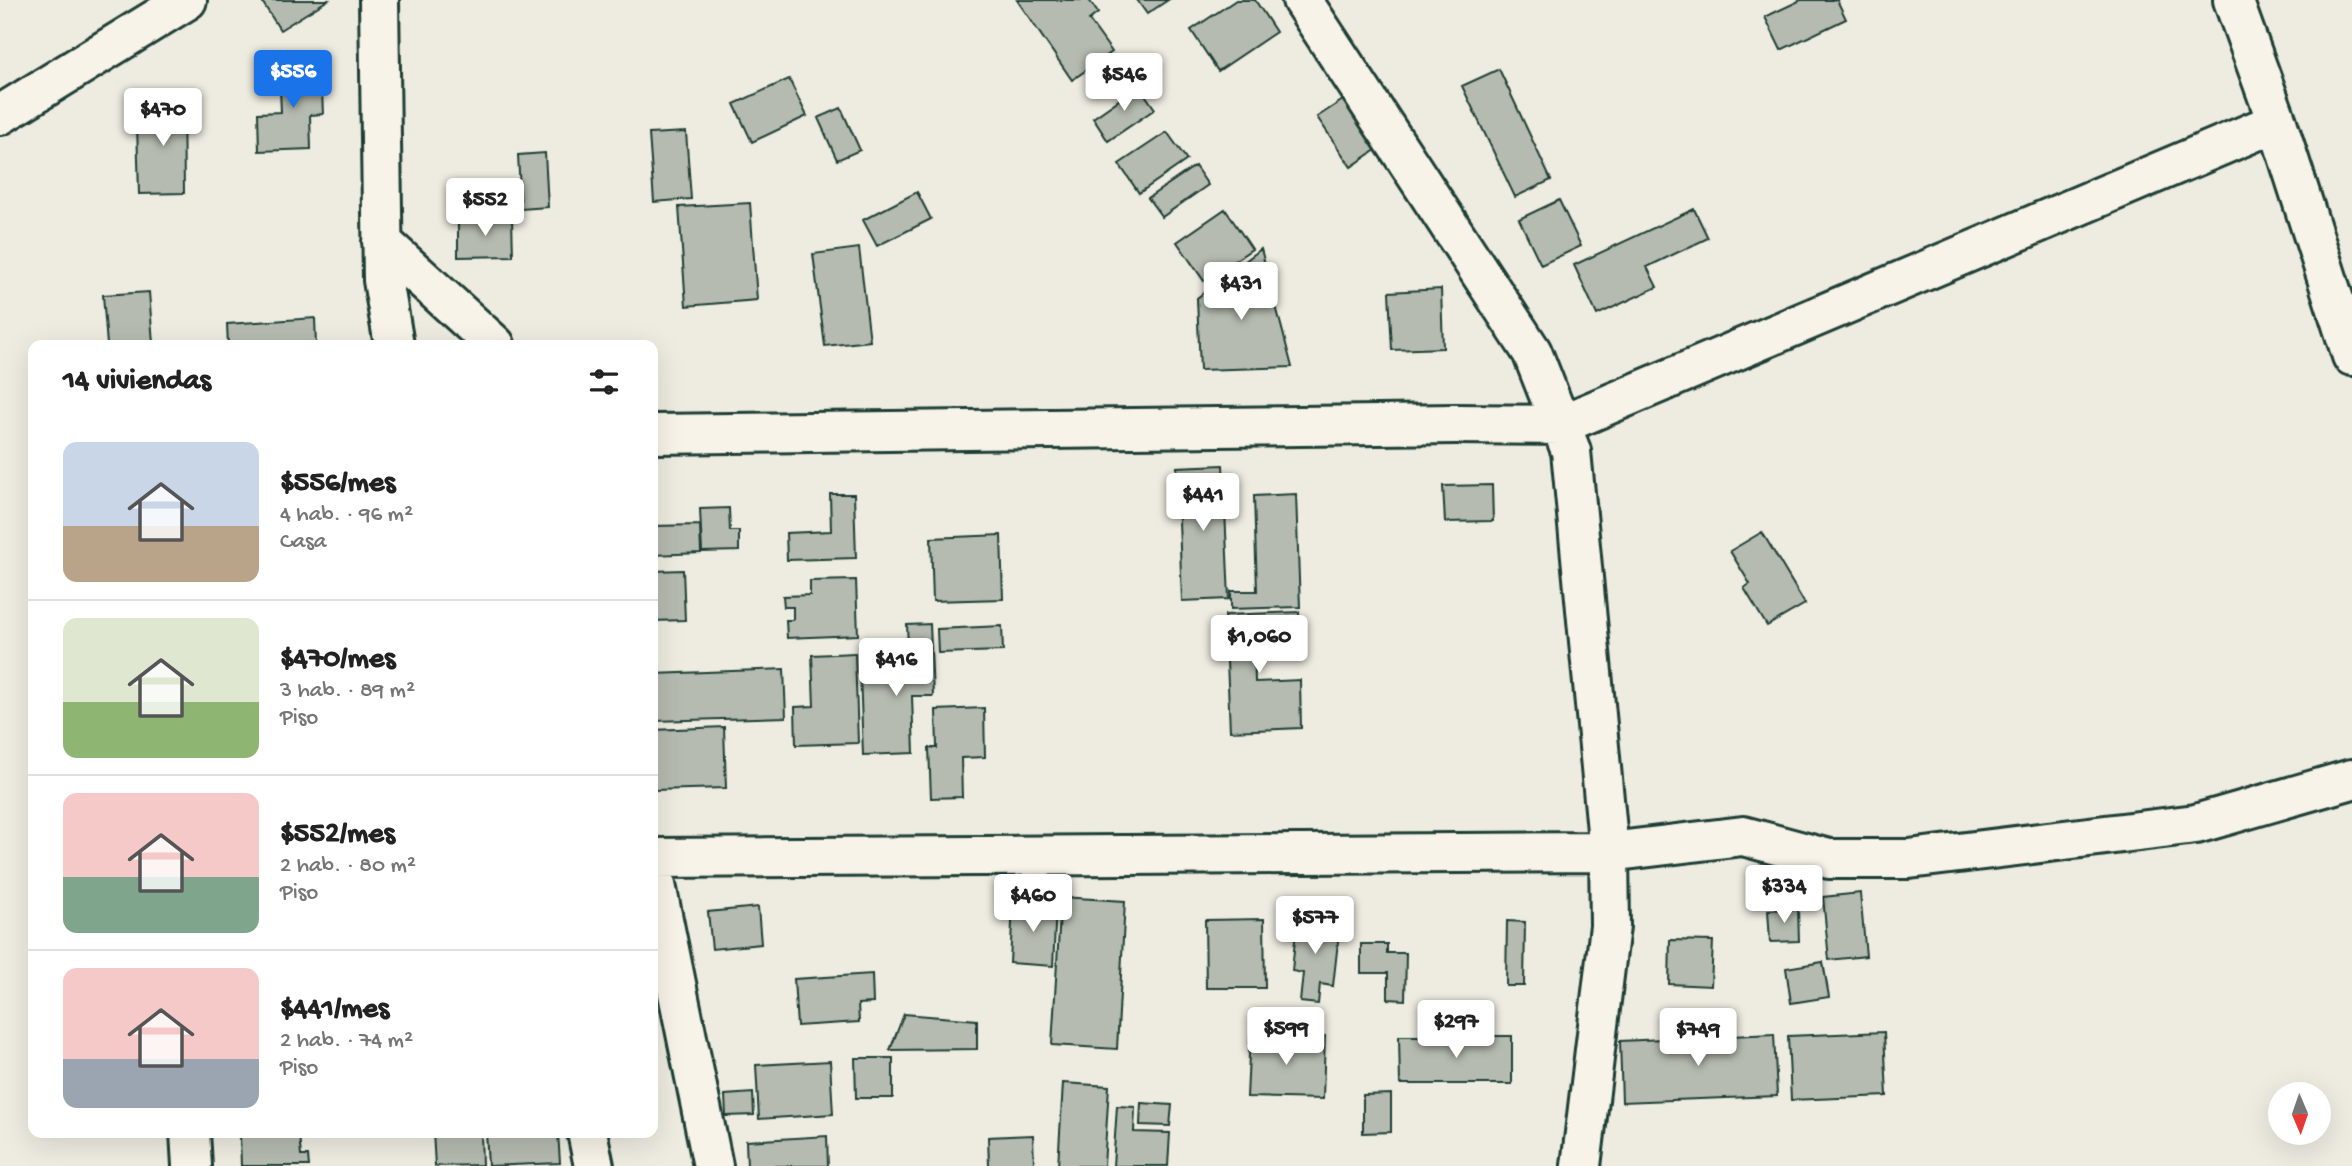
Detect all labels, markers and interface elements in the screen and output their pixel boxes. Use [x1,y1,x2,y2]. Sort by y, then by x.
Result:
pin: $556 [252,50,334,110]
pin: $546 [1083,54,1165,113]
text: $556 [270,59,316,86]
text: $546 [1102,62,1146,89]
pin: $470 [122,88,204,148]
text: $470 [140,97,186,124]
pin: $552 [444,178,526,238]
text: $552 [462,187,508,214]
pin: $431 [1200,262,1282,322]
text: $431 [1220,271,1262,298]
icon: filters [585,363,623,401]
text: 14 viviendas [63,365,211,400]
text: $556/mes [280,467,395,502]
icon: home [119,470,203,554]
pin: $441 [1162,474,1244,533]
text: $441 [1182,482,1224,509]
text: 4 hab. · 96 m² [280,502,413,529]
text: Casa [280,529,326,556]
pin: $1,060 [1202,616,1316,675]
text: $1,060 [1227,624,1291,651]
pin: $416 [855,638,937,698]
text: $470/mes [280,643,395,678]
icon: home [119,646,203,730]
text: $416 [875,647,917,674]
text: 3 hab. · 89 m² [280,678,415,705]
text: Piso [280,705,318,732]
text: $552/mes [280,818,395,853]
icon: home [119,821,203,905]
text: 2 hab. · 80 m² [280,853,416,880]
pin: $334 [1743,866,1825,925]
pin: $460 [992,874,1074,934]
text: $334 [1761,874,1807,901]
text: Piso [280,880,318,907]
text: $460 [1010,883,1056,910]
pin: $577 [1274,897,1356,956]
text: $577 [1292,905,1338,932]
text: $441/mes [280,993,389,1028]
icon: home [119,996,203,1080]
pin: $297 [1415,1000,1497,1060]
pin: $599 [1245,1007,1327,1067]
text: $297 [1433,1009,1479,1036]
pin: $749 [1657,1009,1739,1068]
text: $599 [1263,1016,1309,1043]
text: $749 [1676,1017,1720,1044]
text: 2 hab. · 74 m² [280,1028,413,1055]
text: Piso [280,1055,318,1082]
north arrow [2268,1082,2331,1144]
map controls [2268,1082,2331,1145]

